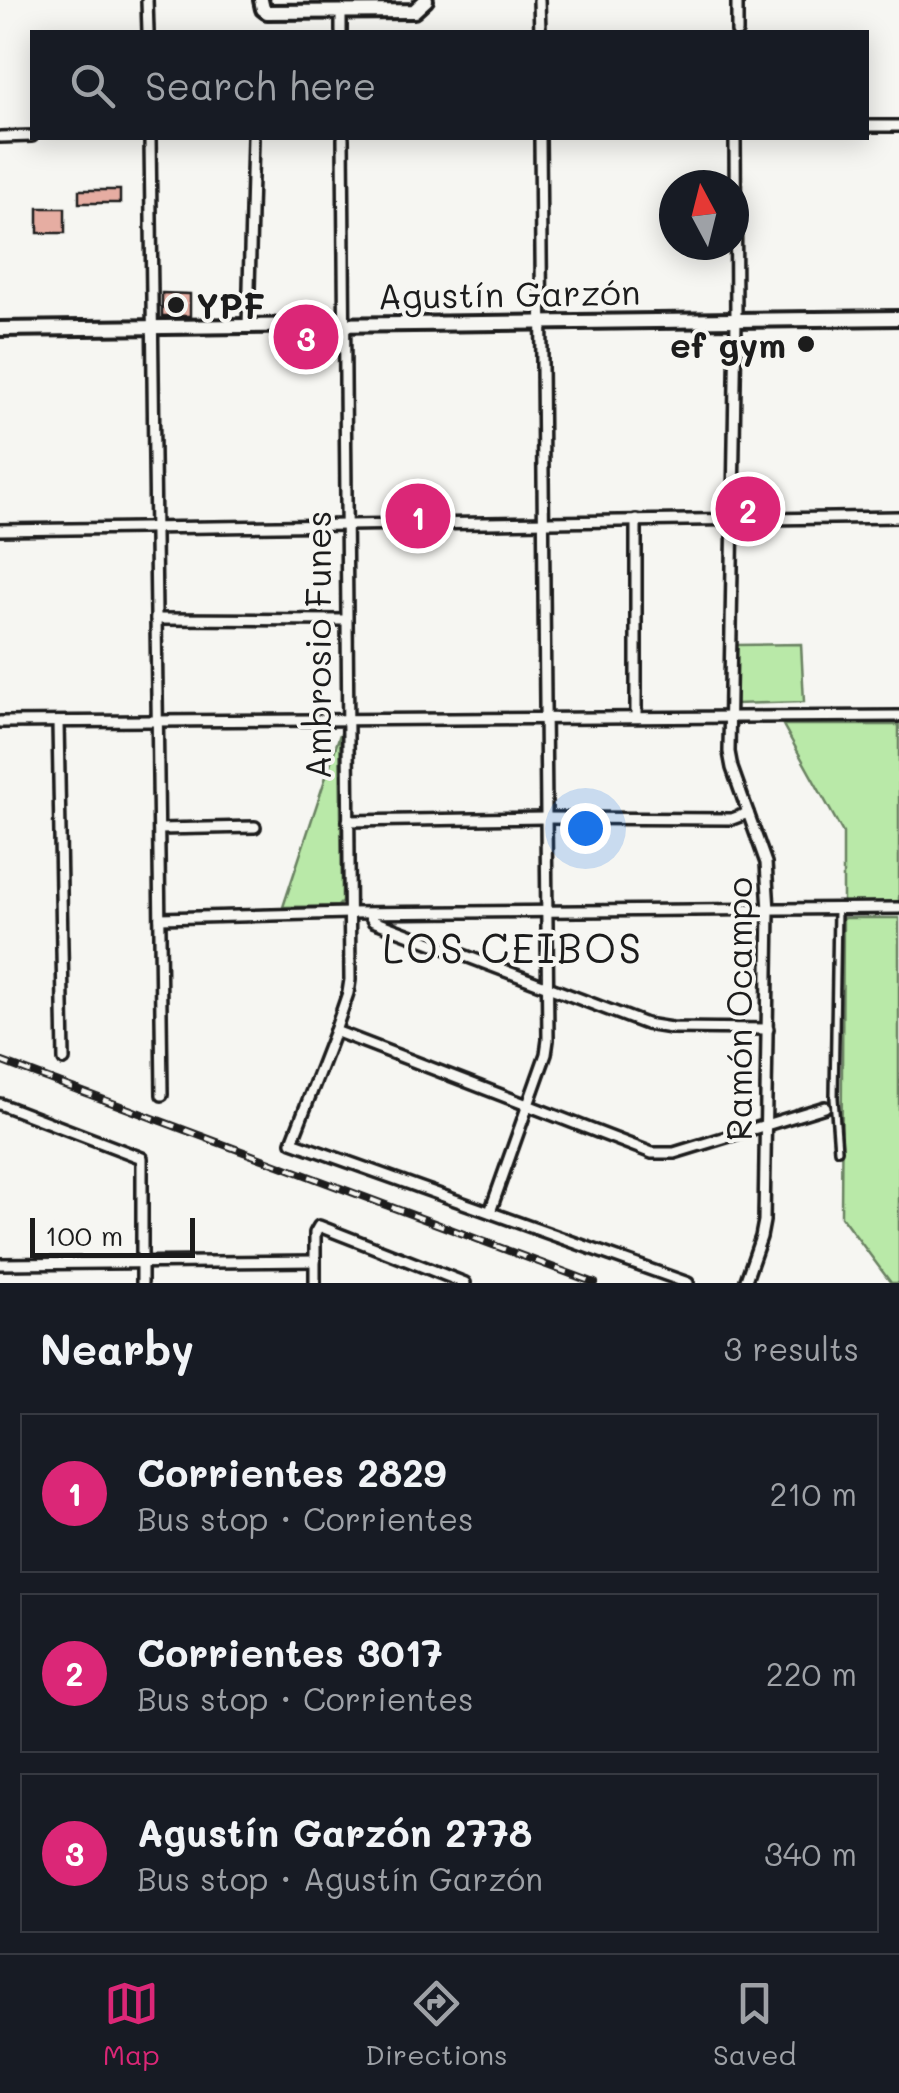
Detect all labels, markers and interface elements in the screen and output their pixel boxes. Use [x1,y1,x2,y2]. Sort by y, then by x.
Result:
search box [30,30,869,140]
icon: search [65,58,120,113]
text: Search here [145,60,376,110]
north arrow [659,170,749,260]
street label: Agustín Garzón [377,268,641,318]
place label: YPF [196,282,265,328]
marker: YPF [165,294,187,316]
pin: 3 [274,300,338,374]
place label: ef gym [670,321,786,367]
marker: ef gym [795,333,817,355]
pin: 2 [716,472,780,546]
pin: 1 [386,478,450,554]
street label: Ambrosio Funes [294,510,340,780]
your location [560,803,611,854]
street label: Ramón Ocampo [715,877,761,1141]
district label: LOS CEIBOS [382,921,644,973]
scale bar [30,1213,195,1258]
text: 100 m [45,1217,123,1253]
text: Nearby [40,1321,194,1376]
text: 3 results [723,1327,859,1369]
text: Corrientes 2829 [137,1447,446,1497]
text: 1 [67,1472,82,1514]
text: 210 m [769,1472,857,1514]
text: Bus stop · Corrientes [137,1497,474,1539]
text: Corrientes 3017 [137,1627,443,1677]
text: 2 [66,1652,83,1694]
text: 220 m [766,1652,857,1694]
text: Bus stop · Corrientes [137,1677,474,1719]
text: Agustín Garzón 2778 [137,1807,532,1857]
text: 3 [65,1832,84,1874]
text: 340 m [764,1832,857,1874]
text: Bus stop · Agustín Garzón [137,1857,543,1899]
tab: Map [103,1976,160,2072]
tab: Directions [365,1976,508,2072]
tab: Saved [713,1976,796,2072]

